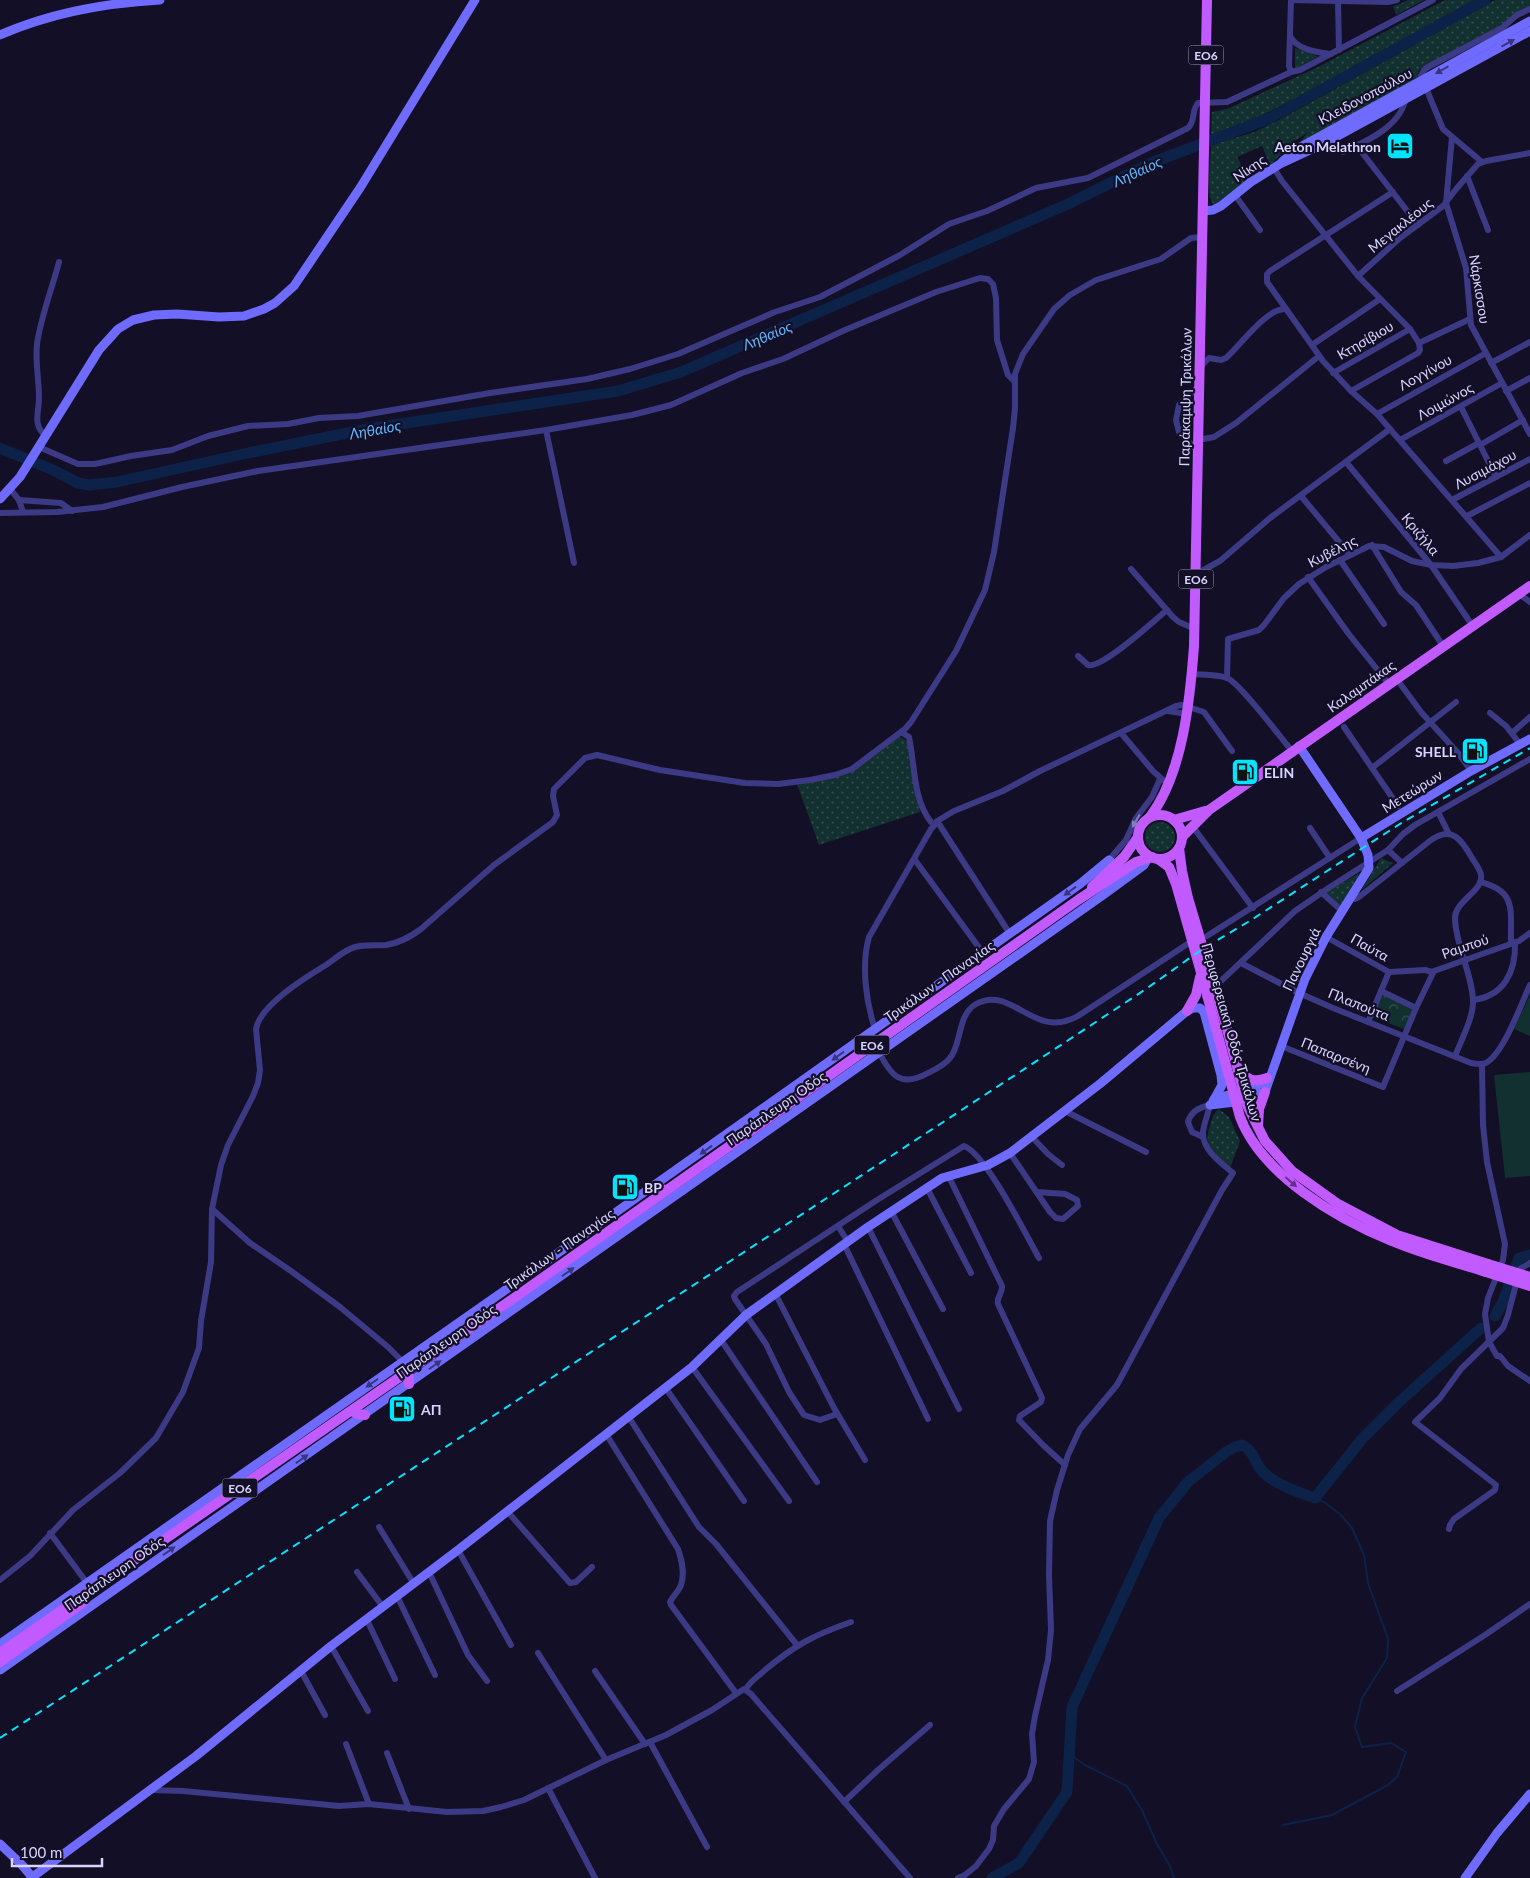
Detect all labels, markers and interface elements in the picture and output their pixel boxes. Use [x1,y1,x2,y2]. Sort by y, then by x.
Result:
one-way arrow [1501,39,1516,47]
road number: ΕΟ6 [1188,46,1224,64]
street label: Κλειδονοπούλου [1315,64,1415,128]
one-way arrow [1434,66,1449,74]
hotel icon: Aeton Melathron [1385,131,1415,161]
place label: Aeton Melathron [1274,138,1381,155]
street label: Νίκης [1229,151,1269,185]
water label: Ληθαίος [1109,152,1165,191]
street label: Μεγακλέους [1364,194,1436,256]
street label: Νάρκισσου [1466,253,1494,325]
water label: Ληθαίος [739,316,795,354]
street label: Κτησίβιου [1334,317,1396,363]
street label: Παράκαμψη Τρικάλων [1175,328,1195,466]
street label: Λογγίνου [1395,350,1455,394]
street label: Λοιμώνος [1414,378,1476,423]
water label: Ληθαίος [347,416,403,443]
street label: Λυσιμάχου [1451,446,1519,492]
street label: Κριζήλα [1398,509,1444,559]
street label: Κυβέλης [1305,531,1360,571]
road number: ΕΟ6 [1178,570,1214,588]
street label: Καλαμπάκας [1324,656,1399,716]
fuel station icon: SHELL [1460,736,1490,766]
place label: SHELL [1415,743,1457,760]
fuel station icon: ELIN [1230,757,1260,787]
place label: ELIN [1264,764,1294,781]
street label: Μετεώρων [1379,766,1445,816]
one-way arrow [1132,813,1140,828]
one-way arrow [1064,885,1077,895]
street label: Πανουργιά [1278,924,1324,993]
street label: Παύτα [1348,930,1393,965]
street label: Ραμπού [1439,930,1491,962]
street label: Τρικάλων - Παναγίας [881,936,998,1025]
street label: Περιφερειακή Οδός Τρικάλων [1198,941,1266,1123]
street label: Πλαπούτα [1326,984,1393,1024]
street label: Παπαρσένη [1299,1033,1373,1077]
road number: ΕΟ6 [854,1036,890,1054]
one-way arrow [832,1050,845,1061]
street label: Παράπλευρη Οδός [723,1067,830,1149]
one-way arrow [699,1145,713,1155]
fuel station icon: BP [610,1172,640,1202]
one-way arrow [1284,1176,1296,1188]
place label: BP [644,1179,662,1196]
street label: Τρικάλων - Παναγίας [501,1204,618,1293]
one-way arrow [561,1267,575,1277]
street label: Παράπλευρη Οδός [393,1300,500,1382]
one-way arrow [428,1360,442,1370]
one-way arrow [365,1379,379,1388]
fuel station icon: ΑΠ [387,1394,417,1424]
place label: ΑΠ [420,1401,442,1418]
one-way arrow [295,1454,309,1464]
road number: ΕΟ6 [222,1479,258,1498]
street label: Παράπλευρη Οδός [61,1532,168,1614]
one-way arrow [162,1546,176,1556]
scale bar [12,1836,102,1868]
text: 100 m [20,1843,62,1861]

